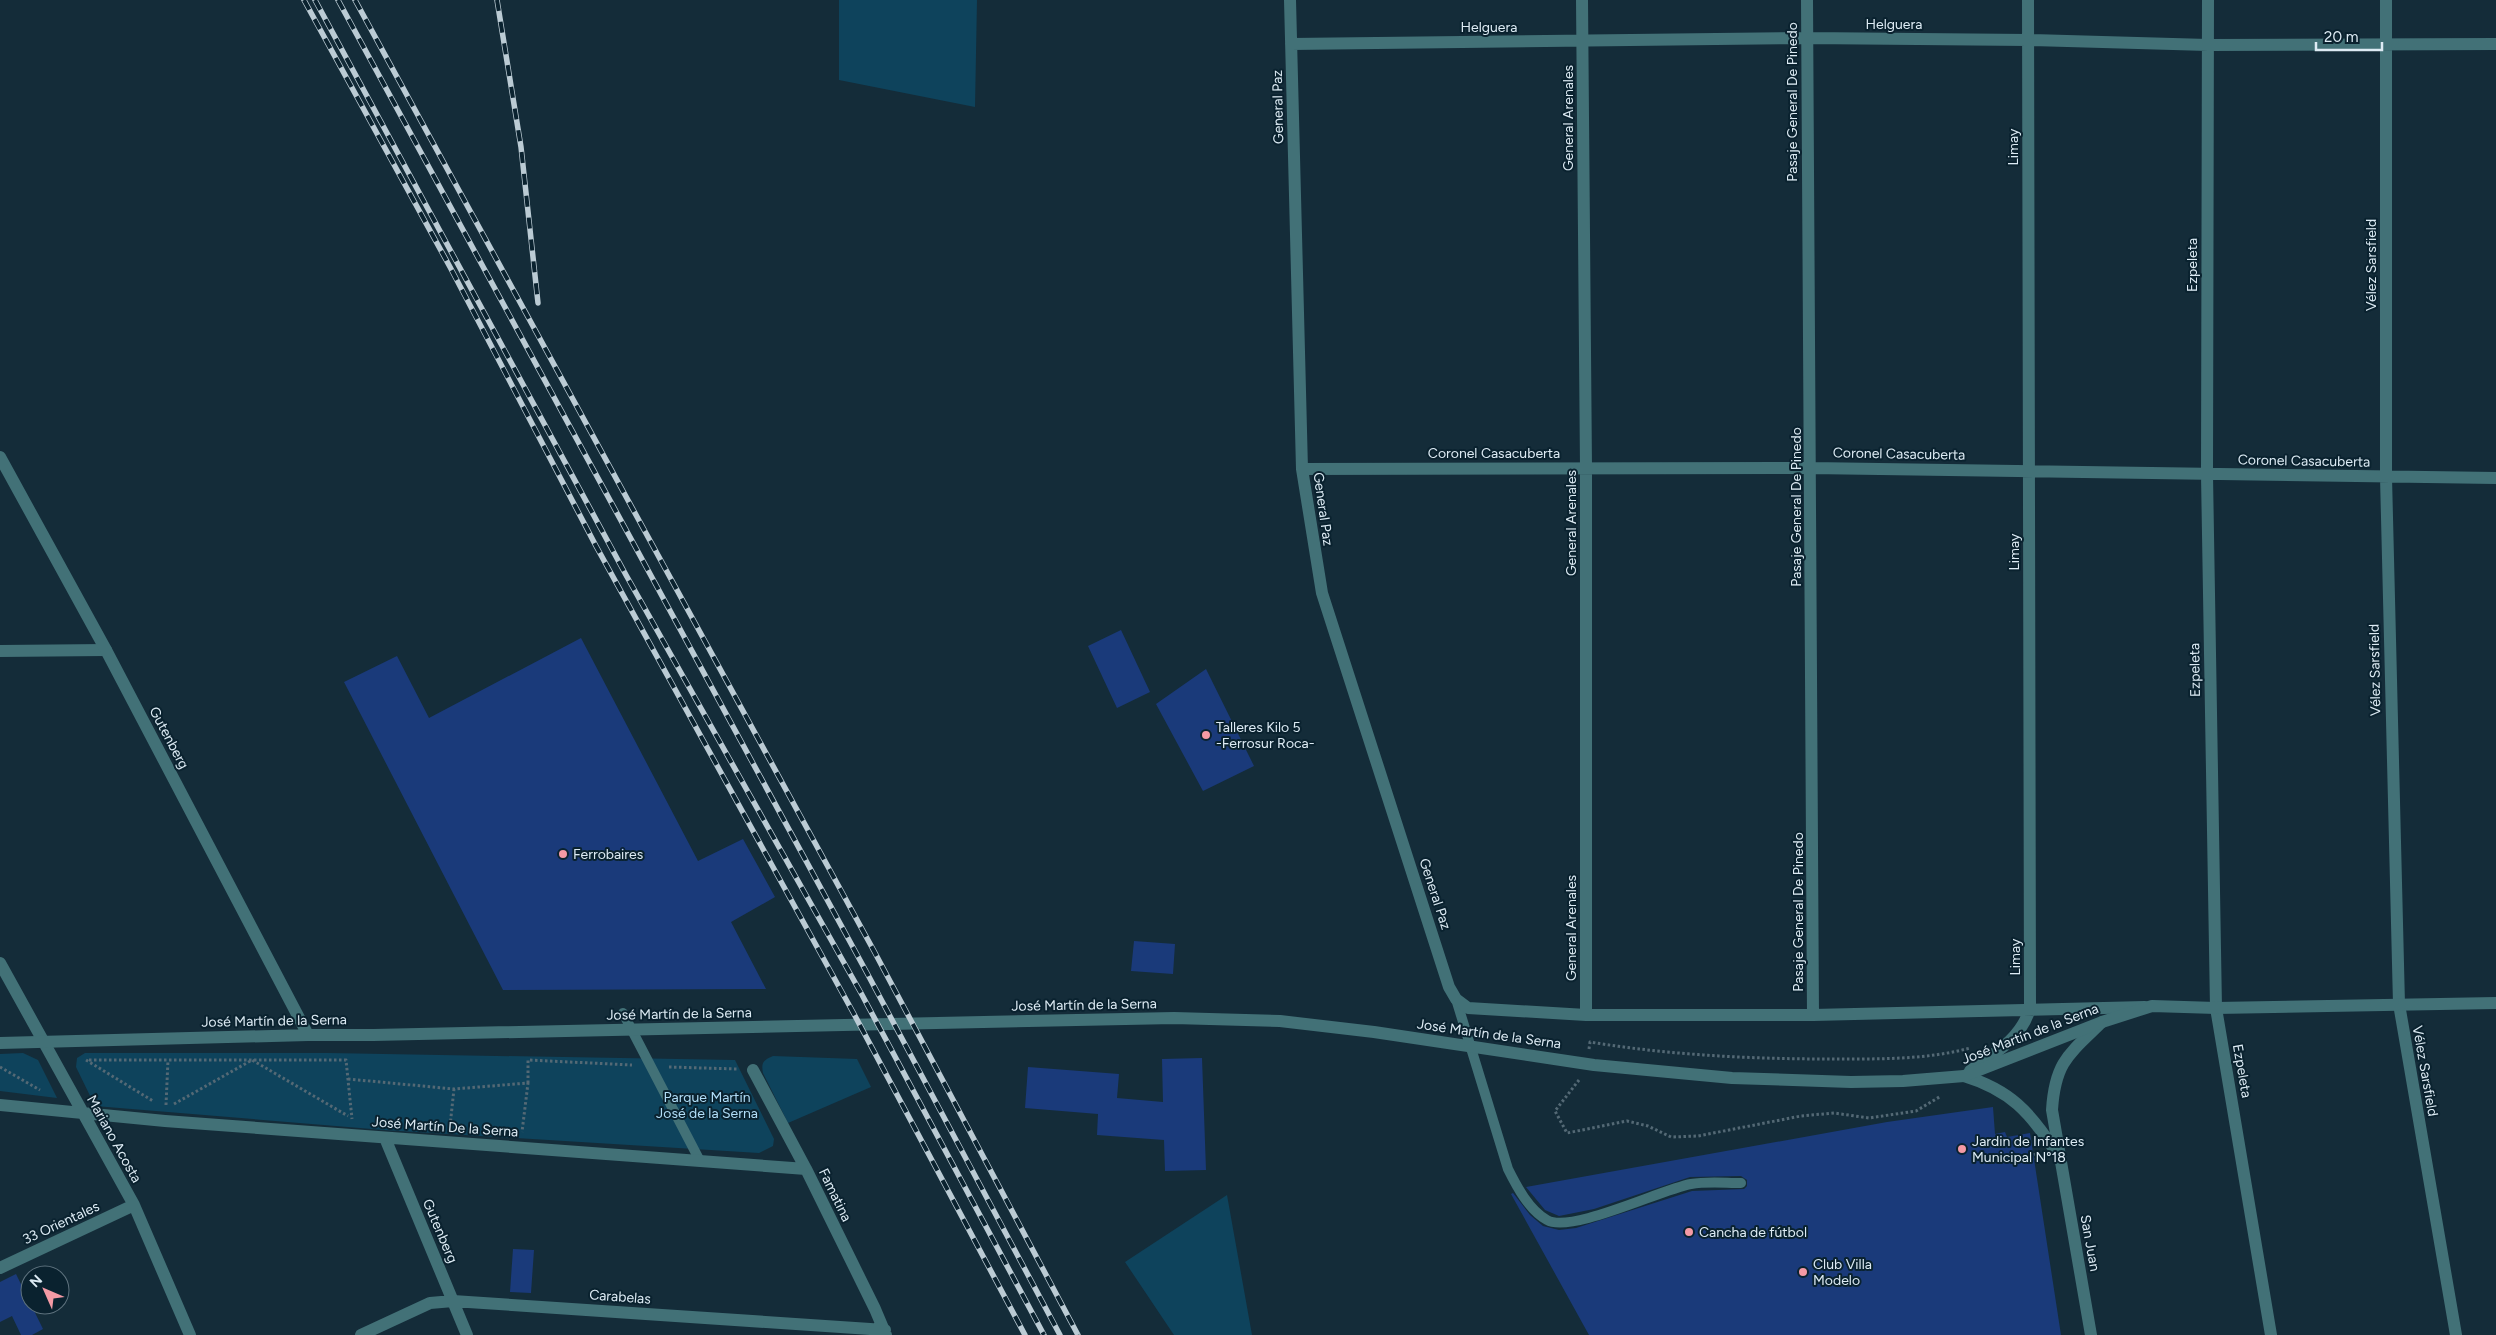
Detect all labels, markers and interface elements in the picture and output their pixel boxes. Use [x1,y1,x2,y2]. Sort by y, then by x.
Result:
street label: Helguera [1866,16,1922,33]
street label: Helguera [1461,19,1517,36]
scale bar [2316,20,2382,52]
street label: Pasaje General De Pinedo [1784,22,1801,182]
text: 20 m [2324,28,2358,46]
street label: General Arenales [1560,65,1577,171]
street label: General Paz [1269,70,1287,144]
street label: Limay [2005,128,2022,165]
street label: Vélez Sarsfield [2363,219,2380,311]
street label: Ezpeleta [2184,238,2201,292]
street label: Pasaje General De Pinedo [1788,427,1805,587]
street label: Coronel Casacuberta [1833,444,1965,464]
street label: Coronel Casacuberta [1428,445,1560,462]
street label: Coronel Casacuberta [2238,451,2370,471]
street label: General Arenales [1563,470,1580,576]
street label: General Paz [1309,471,1337,547]
street label: Limay [2006,533,2023,570]
street label: Vélez Sarsfield [2366,624,2384,716]
street label: Ezpeleta [2186,643,2204,697]
street label: Gutenberg [146,704,192,772]
place label: Talleres Kilo 5 -Ferrosur Roca- [1216,719,1315,752]
marker: Talleres Kilo 5 -Ferrosur Roca- [1200,729,1212,741]
street label: Pasaje General De Pinedo [1790,832,1807,992]
place label: Ferrobaires [573,846,643,863]
marker: Ferrobaires [557,848,569,860]
street label: General Paz [1415,856,1455,932]
street label: General Arenales [1563,875,1580,981]
street label: Limay [2007,938,2024,975]
street label: José Martín de la Serna [1011,995,1157,1015]
street label: José Martín de la Serna [1959,1000,2101,1068]
street label: José Martín de la Serna [606,1004,752,1024]
street label: José Martín de la Serna [201,1011,347,1031]
street label: José Martín de la Serna [1416,1015,1562,1053]
street label: Vélez Sarsfield [2409,1024,2441,1118]
street label: Ezpeleta [2229,1043,2255,1099]
park label: Parque Martín José de la Serna [656,1089,758,1122]
street label: Mariano Acosta [83,1092,145,1186]
street label: José Martín De la Serna [371,1113,519,1141]
place label: Jardin de Infantes Municipal N°18 [1972,1133,2084,1166]
marker: Jardin de Infantes Municipal N°18 [1956,1143,1968,1155]
street label: Famatina [815,1166,855,1224]
street label: Gutenberg [419,1196,461,1266]
street label: 33 Orientales [20,1198,102,1248]
street label: San Juan [2077,1213,2103,1273]
place label: Cancha de fútbol [1699,1224,1807,1241]
marker: Cancha de fútbol [1683,1226,1695,1238]
place label: Club Villa Modelo [1813,1256,1872,1289]
north arrow [20,1265,70,1315]
marker: Club Villa Modelo [1797,1266,1809,1278]
text: N [26,1271,46,1291]
street label: Carabelas [589,1286,651,1308]

